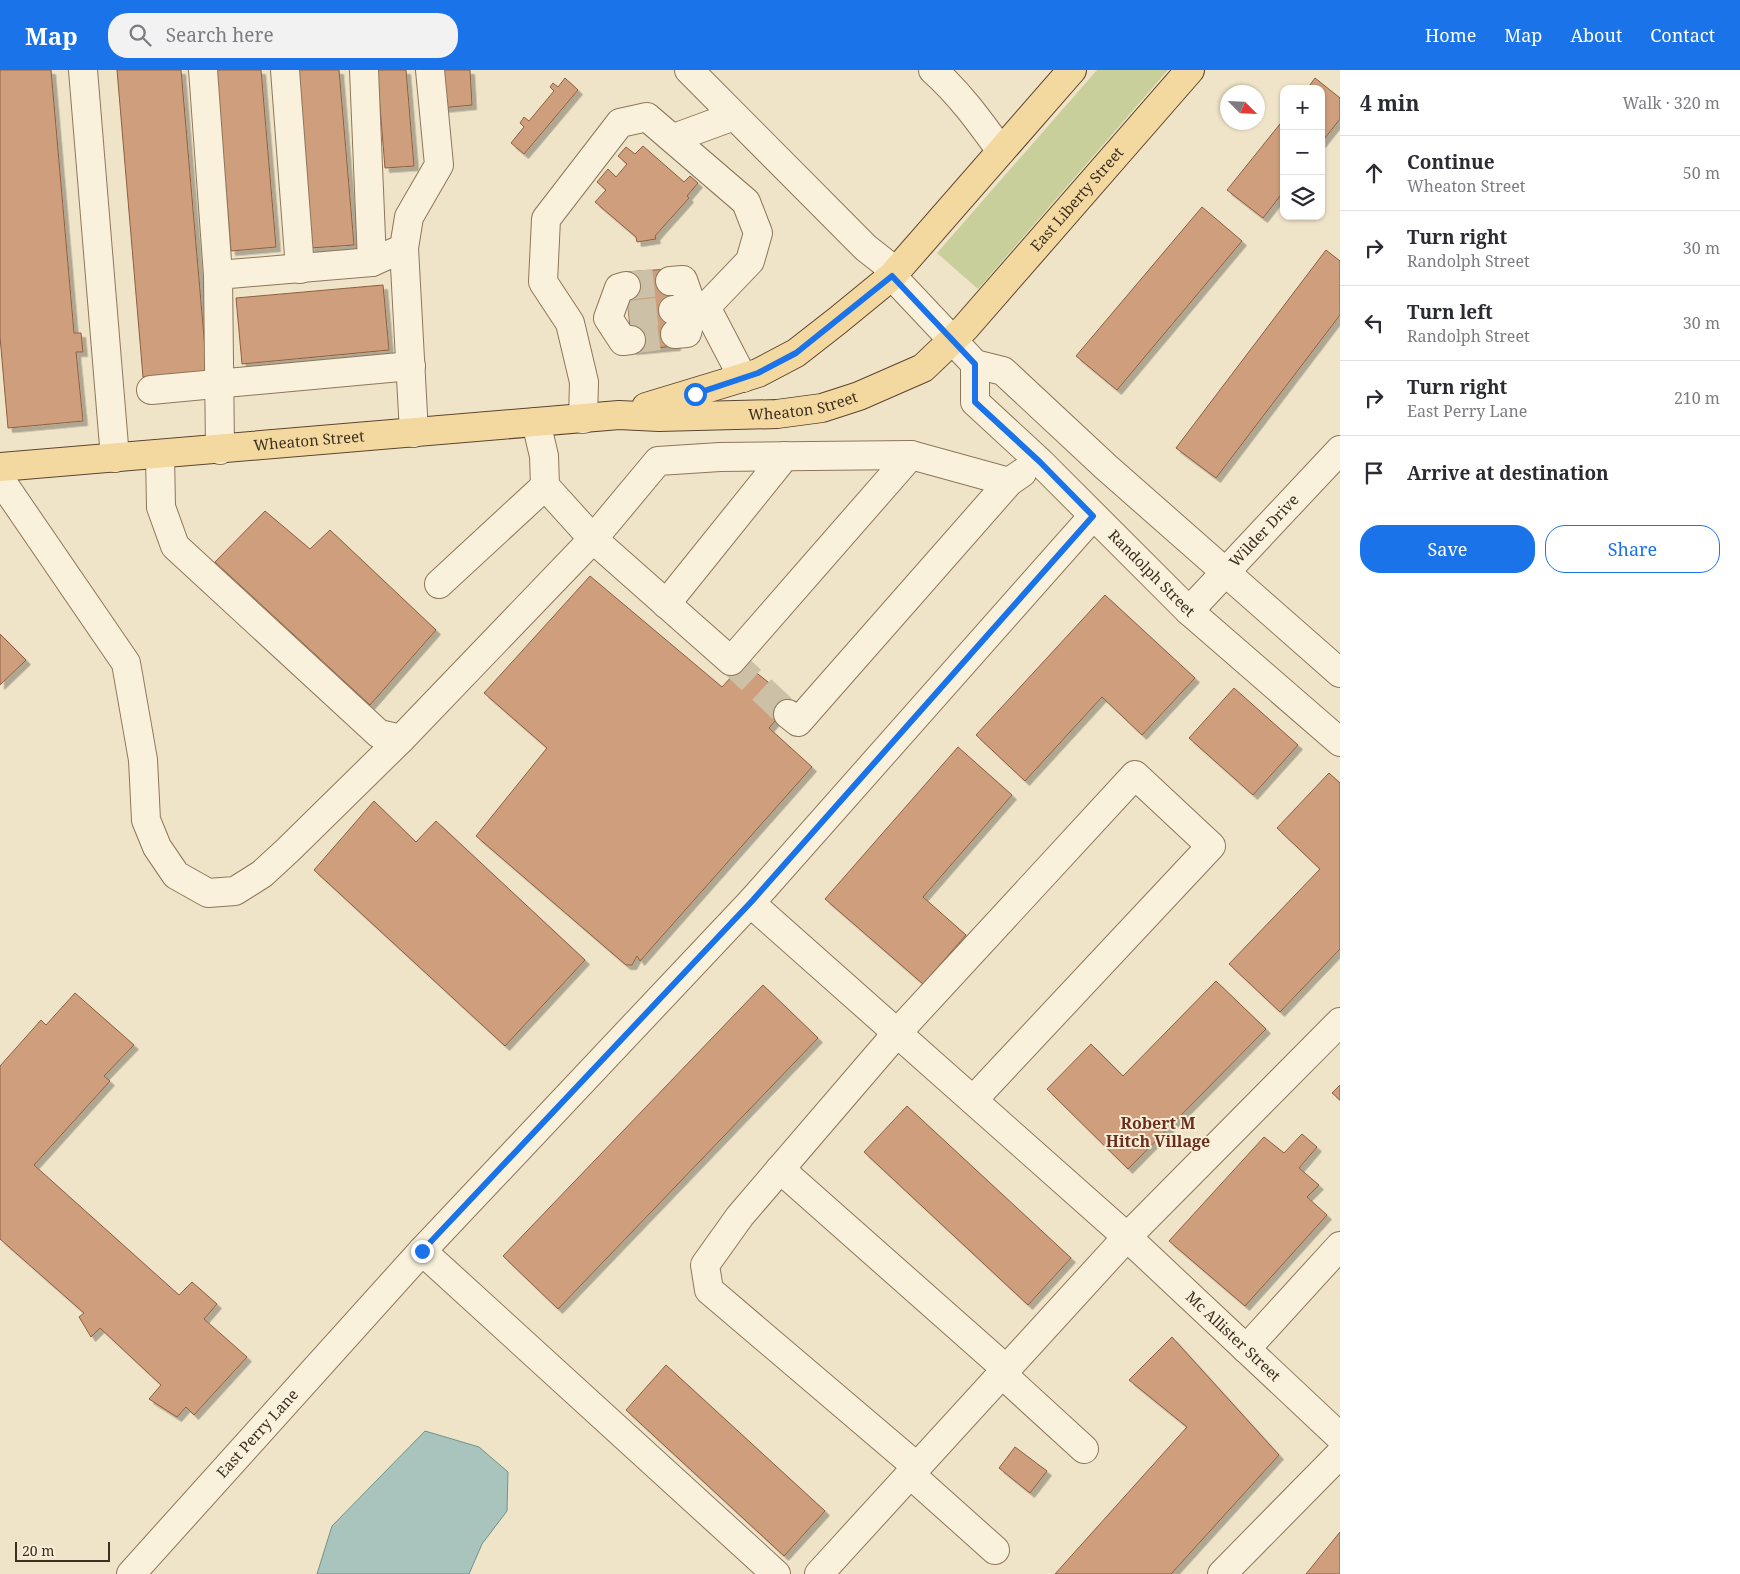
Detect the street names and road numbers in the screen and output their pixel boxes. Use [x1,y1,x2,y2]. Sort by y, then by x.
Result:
street label: East Liberty Street [1026,143,1127,255]
street label: Wheaton Street [748,386,860,424]
street label: Wheaton Street [253,425,365,455]
street label: Wilder Drive [1224,489,1303,571]
street label: Randolph Street [1104,525,1199,621]
street label: Mc Allister Street [1182,1286,1285,1385]
street label: East Perry Lane [212,1384,302,1482]

